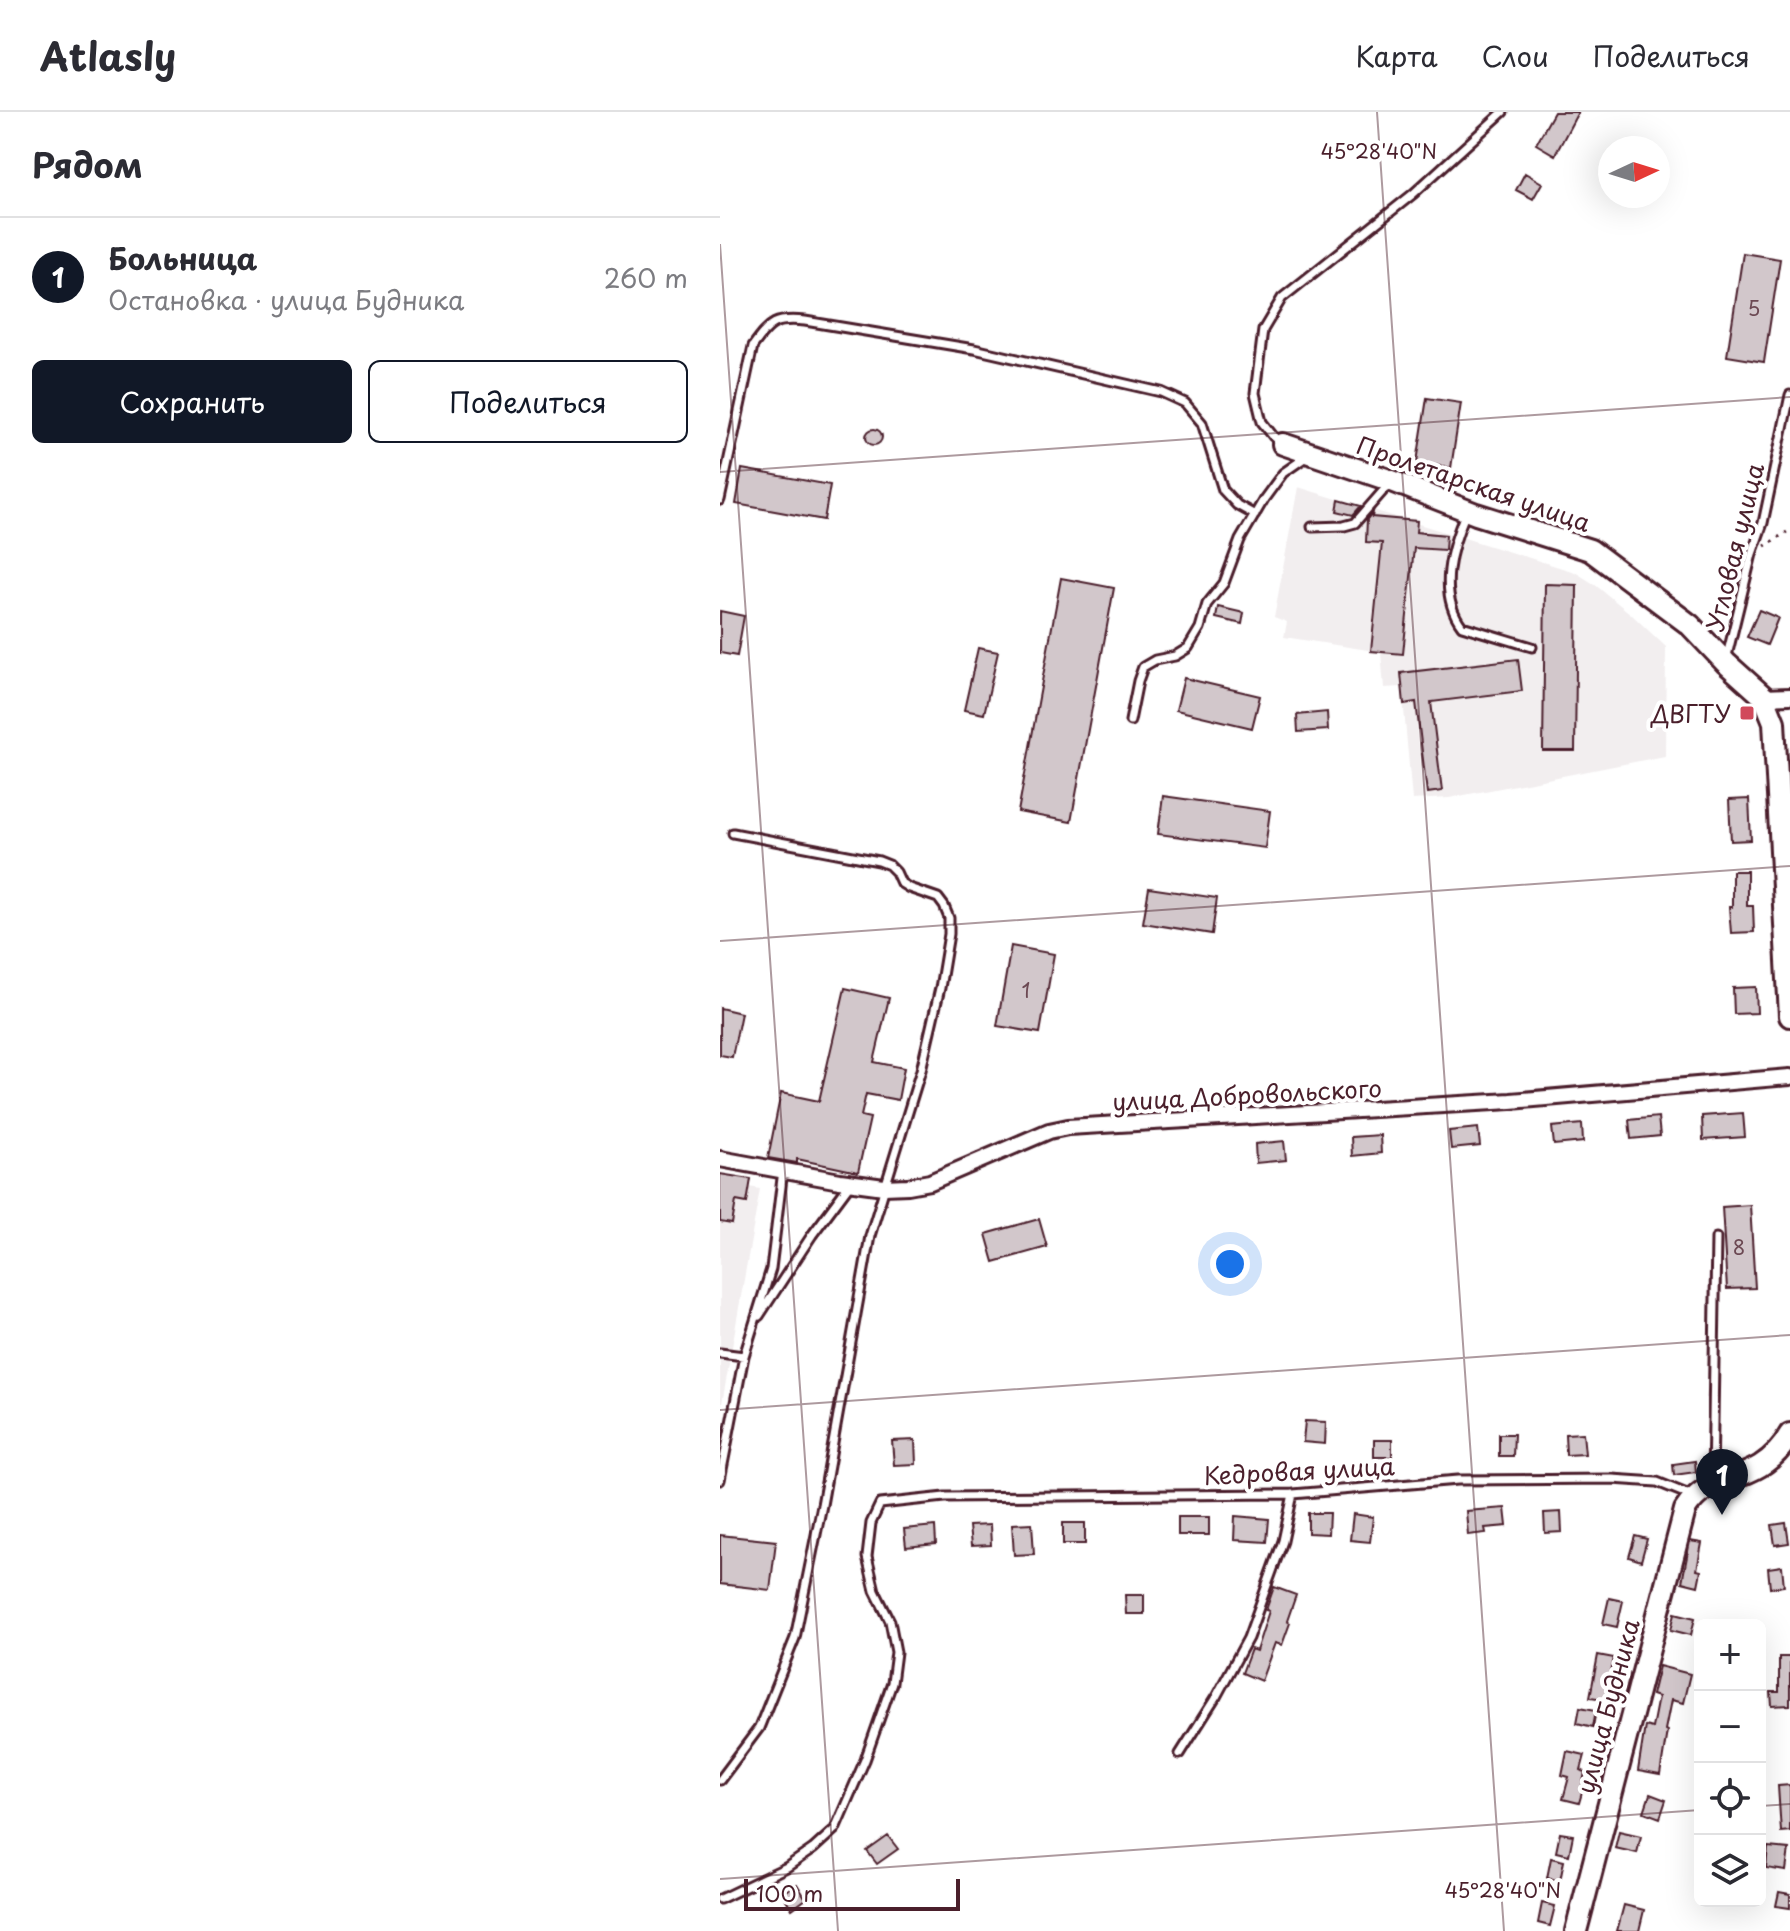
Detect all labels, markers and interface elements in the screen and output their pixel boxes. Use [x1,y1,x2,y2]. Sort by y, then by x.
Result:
text: Atlasly [40,27,176,84]
text: Карта [1355,34,1438,77]
text: Слои [1482,34,1549,77]
text: Поделиться [1593,34,1750,77]
text: 45°28'40"N [1321,136,1437,166]
north arrow [1598,136,1670,208]
text: Рядом [32,138,143,190]
text: Больница [108,235,257,280]
text: 1 [52,258,64,297]
text: 260 m [604,258,688,297]
text: Остановка · улица Будника [108,280,464,319]
house number: 5 [1748,293,1760,323]
button: Сохранить [32,360,352,443]
button: Поделиться [368,360,688,443]
street label: Пролетарская улица [1352,426,1596,540]
street label: Угловая улица [1696,459,1772,635]
place label: ДВГТУ [1650,695,1731,731]
marker: ДВГТУ [1738,704,1756,722]
house number: 1 [1022,975,1030,1005]
street label: улица Добровольского [1111,1069,1383,1119]
house number: 8 [1733,1232,1745,1262]
your location [1210,1244,1250,1284]
street label: Кедровая улица [1202,1447,1396,1493]
pin: 1 [1696,1449,1748,1515]
street label: улица Будника [1566,1615,1648,1797]
map controls [1694,1619,1766,1907]
button: + [1694,1619,1766,1691]
button: − [1694,1691,1766,1763]
button: locate [1694,1763,1766,1835]
button: layers [1694,1835,1766,1907]
scale bar [744,1875,960,1911]
text: 45°28'40"N [1445,1875,1561,1905]
text: 100 m [756,1876,823,1909]

